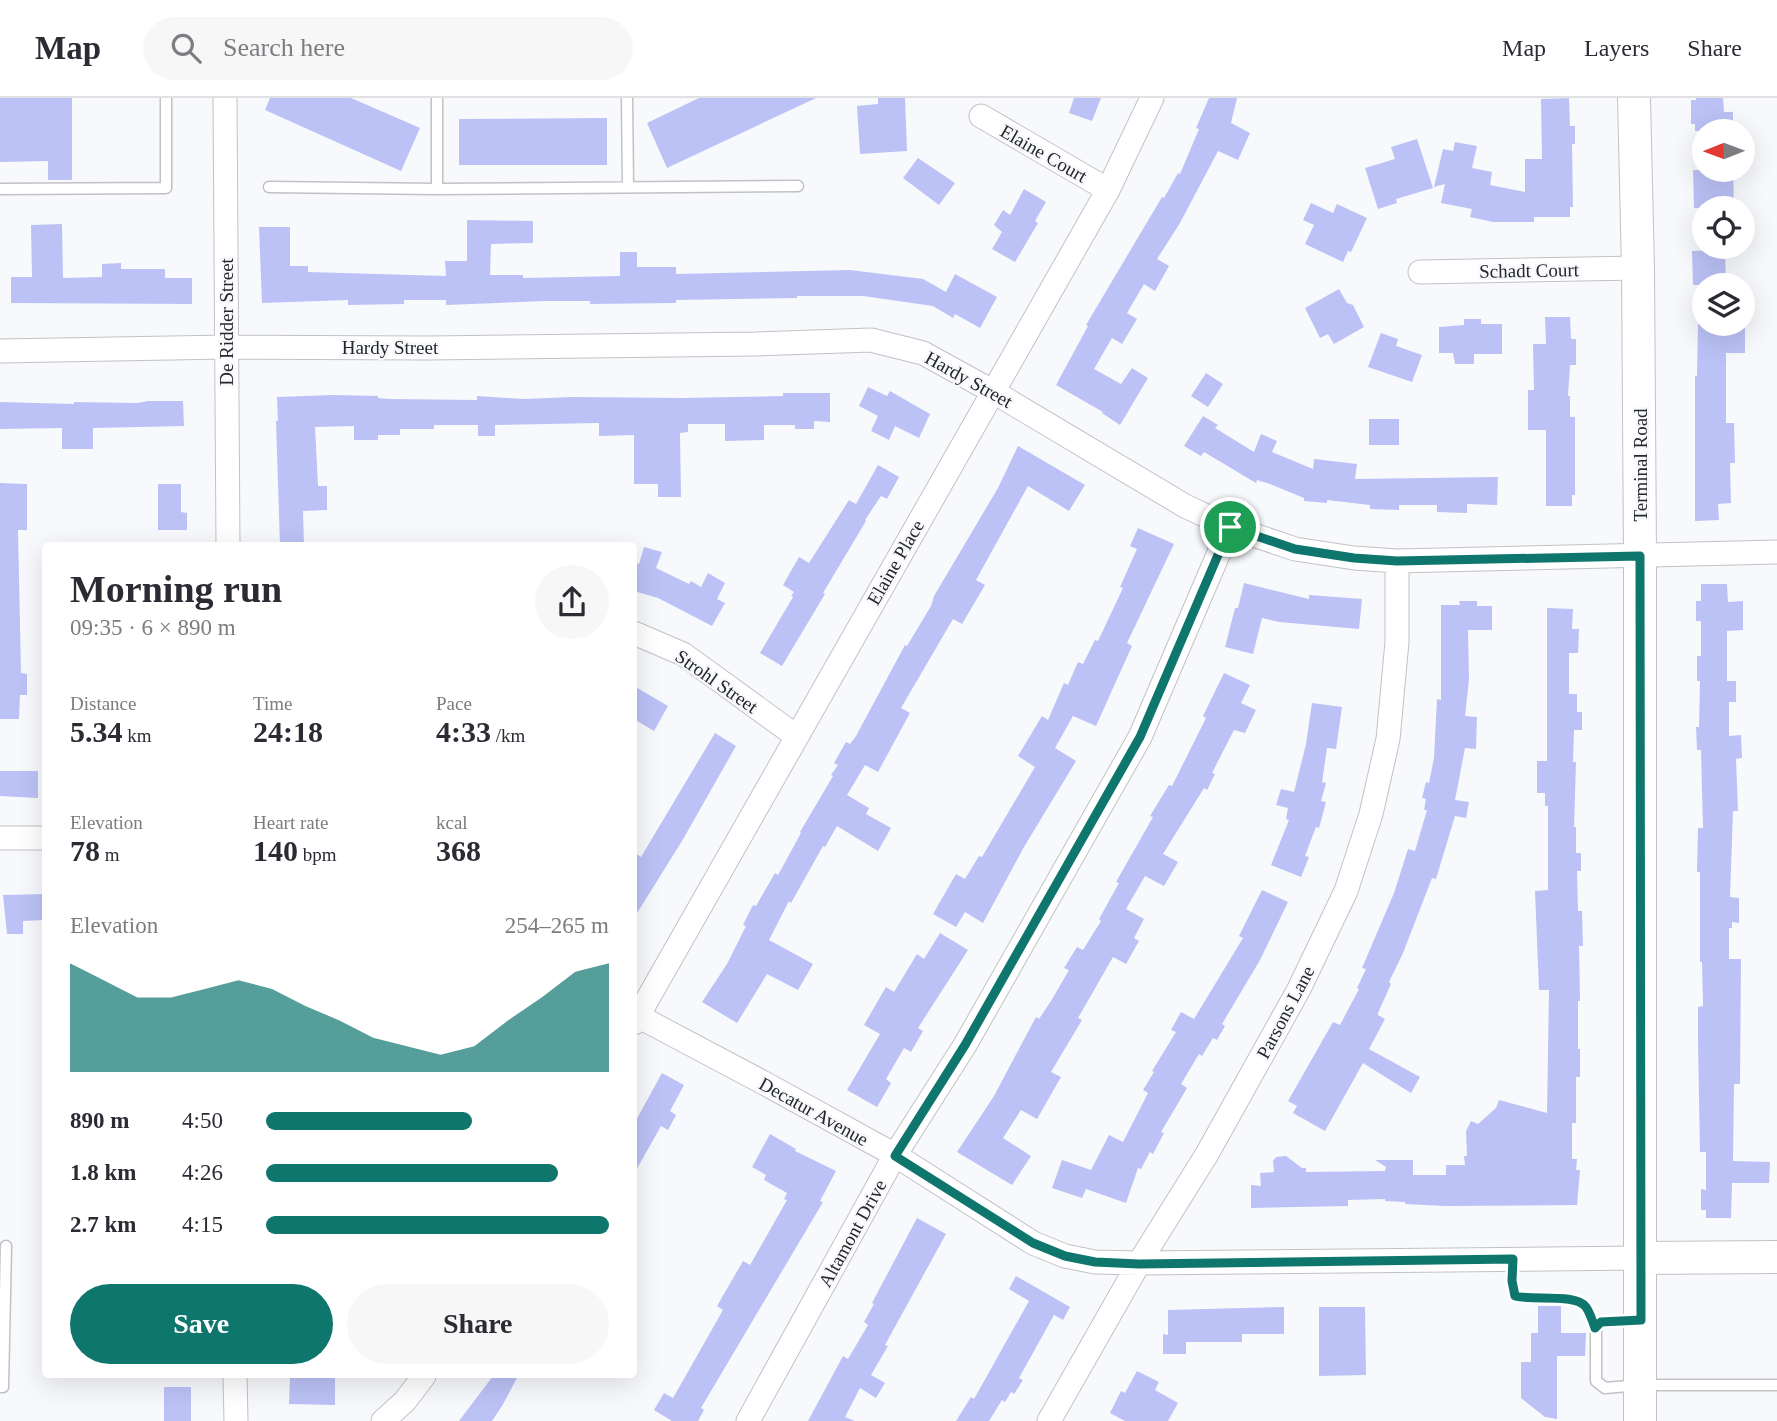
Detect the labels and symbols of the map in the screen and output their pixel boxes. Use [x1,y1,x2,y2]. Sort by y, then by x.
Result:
north arrow [1692,119,1755,182]
street label: Elaine Court [997,120,1091,187]
street label: De Ridder Street [216,257,237,386]
street label: Schadt Court [1479,259,1580,282]
street label: Hardy Street [342,337,439,358]
street label: Hardy Street [921,347,1017,412]
street label: Terminal Road [1630,408,1651,522]
pin [1200,497,1260,557]
street label: Elaine Place [863,516,928,608]
street label: Strohl Street [672,645,762,718]
street label: Parsons Lane [1252,962,1319,1062]
street label: Decatur Avenue [756,1073,872,1150]
street label: Altamont Drive [814,1176,891,1291]

